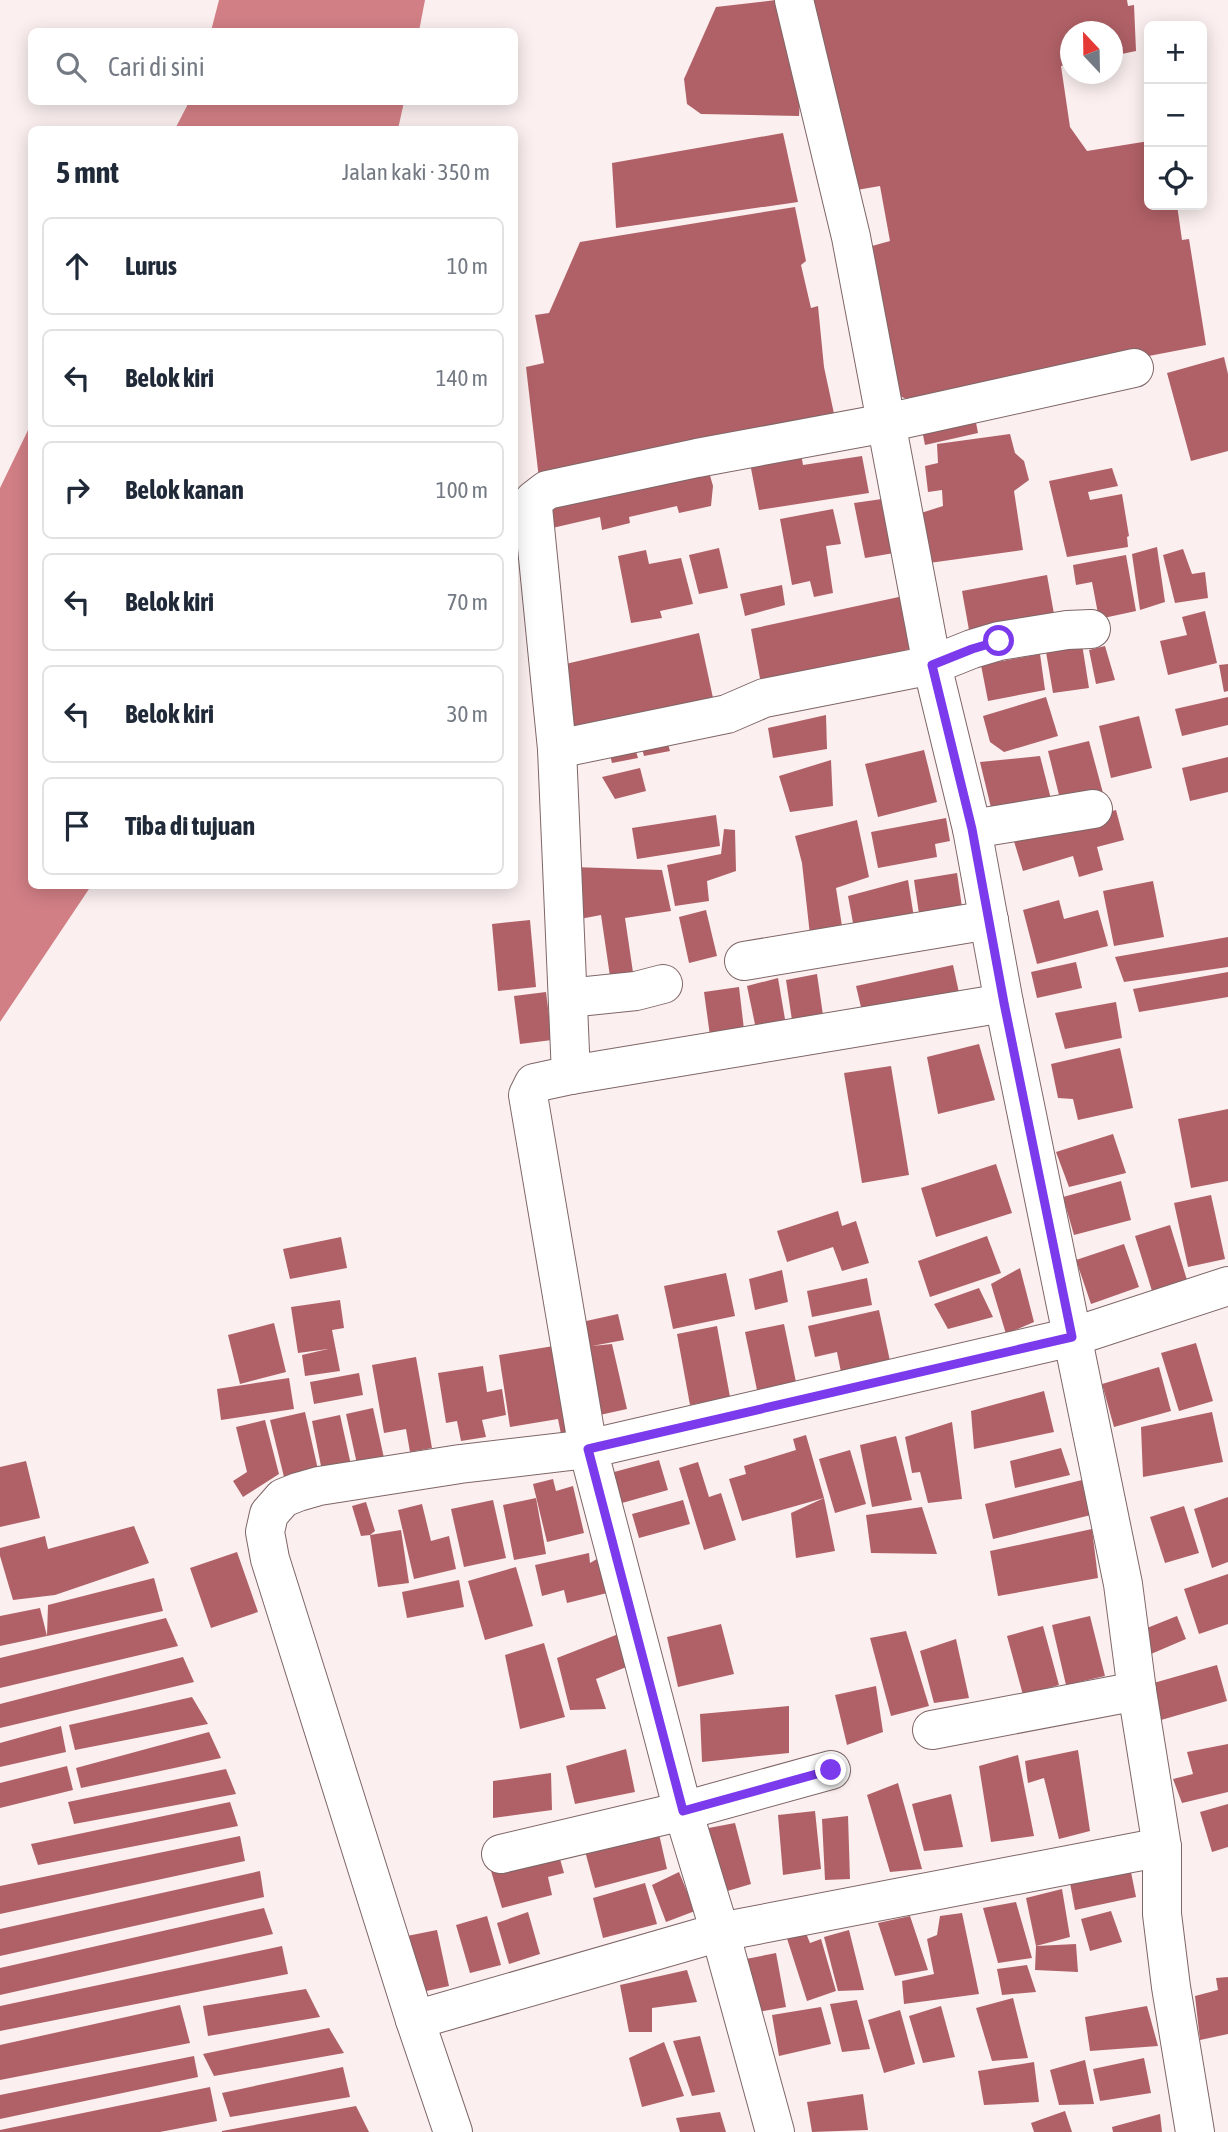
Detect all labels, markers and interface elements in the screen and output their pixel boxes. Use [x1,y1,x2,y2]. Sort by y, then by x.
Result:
north arrow [1060,21,1123,84]
map controls [1144,21,1207,210]
button: + [1144,21,1207,84]
search box [28,28,518,105]
icon: search [52,48,90,86]
text: Cari di sini [108,52,205,82]
button: − [1144,84,1207,147]
button: locate [1144,147,1207,210]
text: 5 mnt [56,155,119,189]
text: Jalan kaki · 350 m [342,159,490,185]
icon: ahead [58,247,96,285]
text: Lurus [125,251,177,281]
text: 10 m [447,253,488,279]
icon: left [58,359,96,397]
text: Belok kiri [125,363,214,393]
text: 140 m [436,365,488,391]
icon: right [58,471,96,509]
text: Belok kanan [125,475,244,505]
text: 100 m [436,477,488,503]
icon: left [58,583,96,621]
text: Belok kiri [125,587,214,617]
text: 70 m [447,589,488,615]
route start [983,625,1014,656]
icon: left [58,695,96,733]
text: Belok kiri [125,699,214,729]
text: 30 m [447,701,488,727]
icon: arrive [58,807,96,845]
text: Tiba di tujuan [125,811,255,841]
route end [815,1754,846,1785]

